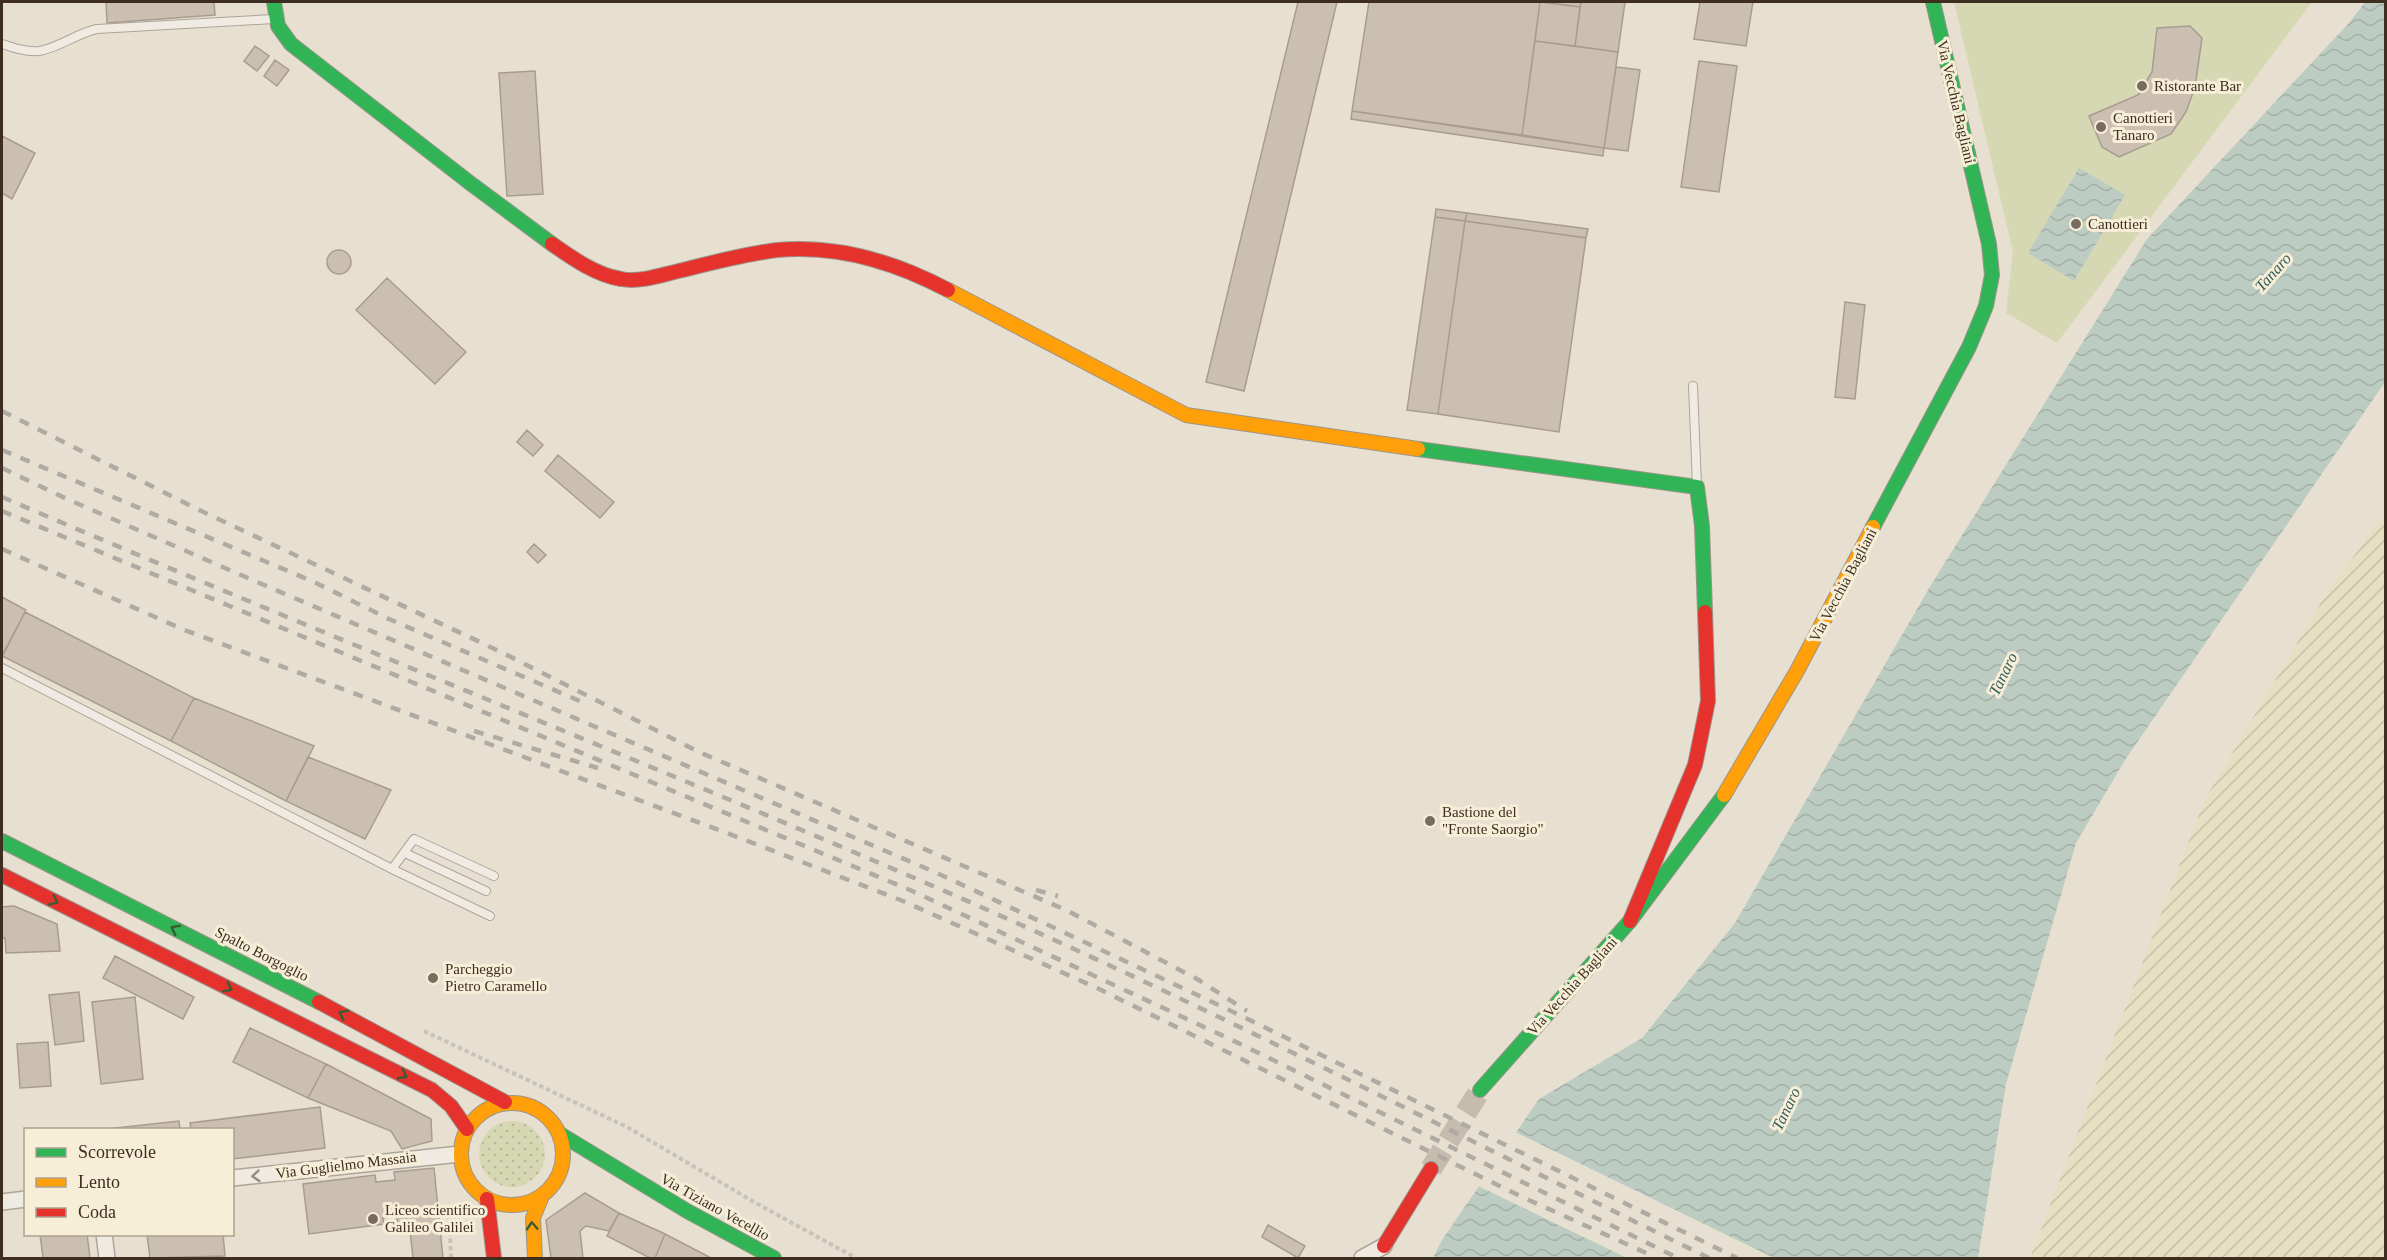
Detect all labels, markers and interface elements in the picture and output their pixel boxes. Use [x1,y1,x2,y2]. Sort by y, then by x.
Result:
street label: Via Vecchia Bagliani [1934,39,1978,165]
place label: Ristorante Bar [2154,78,2241,94]
marker: Ristorante Bar [2135,79,2149,93]
place label: Canottieri Tanaro [2113,110,2173,143]
marker: Canottieri Tanaro [2094,120,2108,134]
place label: Canottieri [2088,216,2148,232]
marker: Canottieri [2069,217,2083,231]
water label: Tanaro [2252,250,2294,294]
street label: Via Vecchia Bagliani [1806,525,1880,645]
water label: Tanaro [1985,650,2021,698]
place label: Bastione del "Fronte Saorgio" [1442,804,1544,837]
marker: Bastione del "Fronte Saorgio" [1423,814,1437,828]
one-way arrow [48,893,59,905]
one-way arrow [170,924,181,936]
street label: Spalto Borgoglio [213,924,311,984]
street label: Via Vecchia Bagliani [1524,934,1620,1038]
place label: Parcheggio Pietro Caramello [445,961,547,994]
marker: Parcheggio Pietro Caramello [426,971,440,985]
one-way arrow [222,981,233,992]
one-way arrow [339,1010,350,1022]
one-way arrow [397,1068,407,1079]
water label: Tanaro [1768,1085,1804,1133]
legend [24,1128,234,1236]
text: Scorrevole [78,1142,156,1162]
street label: Via Guglielmo Massaia [275,1148,418,1182]
one-way arrow [251,1169,260,1182]
street label: Via Tiziano Vecellio [658,1170,772,1244]
text: Lento [78,1172,120,1192]
text: Coda [78,1202,116,1222]
place label: Liceo scientifico Galileo Galilei [385,1202,485,1235]
marker: Liceo scientifico Galileo Galilei [366,1212,380,1226]
one-way arrow [526,1221,539,1230]

